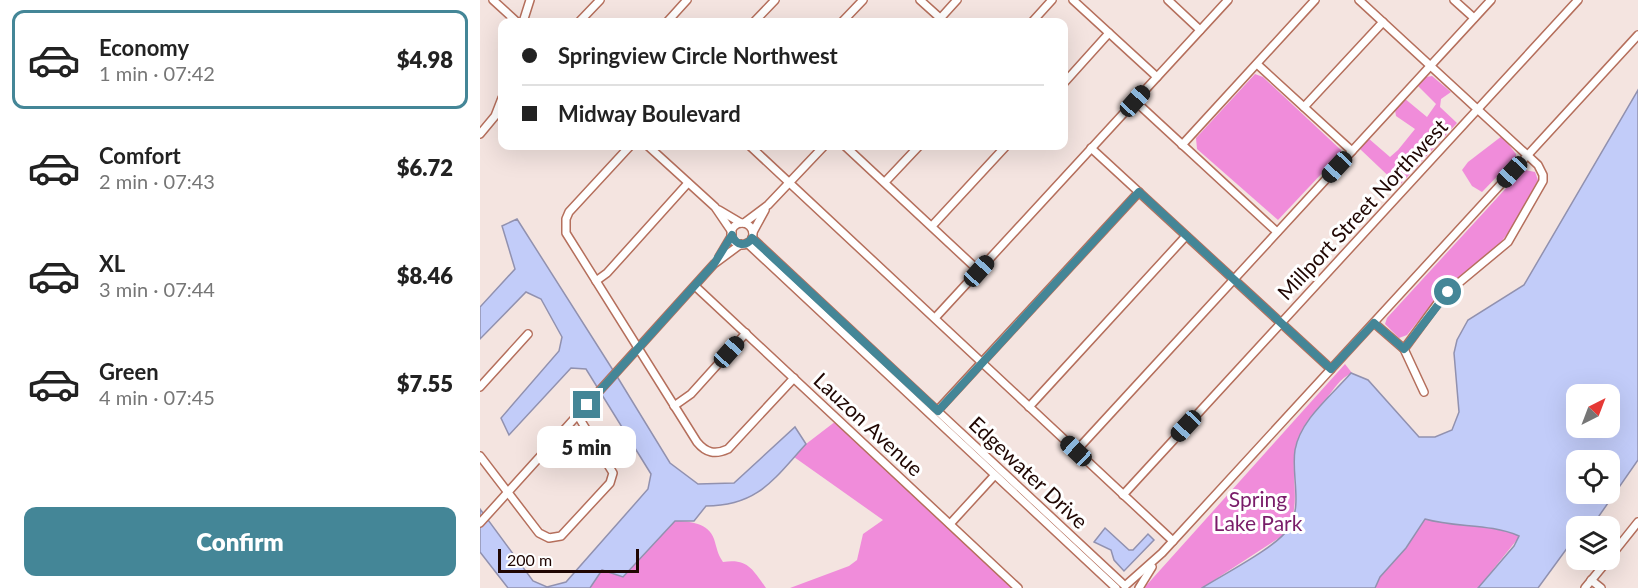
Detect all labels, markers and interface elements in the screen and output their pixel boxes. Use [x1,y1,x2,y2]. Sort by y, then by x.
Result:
icon: car [27,33,81,87]
text: Economy [99,34,189,61]
text: Springview Circle Northwest [558,42,838,69]
text: $4.98 [397,46,453,73]
text: 1 min · 07:42 [99,61,215,85]
car [1116,82,1154,120]
text: Midway Boulevard [558,100,741,127]
street label: Millport Street Northwest [1272,113,1452,304]
icon: car [27,141,81,195]
text: Comfort [99,142,181,169]
car [1318,148,1356,186]
car [1493,153,1531,191]
text: $6.72 [397,154,453,181]
text: 2 min · 07:43 [99,169,215,193]
icon: car [27,249,81,303]
text: XL [99,250,125,277]
car [960,252,998,290]
text: $8.46 [397,262,453,289]
text: 3 min · 07:44 [99,277,215,301]
route start [1434,278,1461,305]
car [710,333,748,371]
icon: car [27,357,81,411]
text: Green [99,358,159,385]
street label: Lauzon Avenue [809,367,929,481]
text: $7.55 [397,370,453,397]
north arrow [1566,384,1620,438]
map controls [1566,384,1620,570]
text: 4 min · 07:45 [99,385,215,409]
route end [573,391,600,418]
car [1167,407,1205,445]
street label: Edgewater Drive [965,411,1094,533]
callout: 5 min [537,426,636,468]
car [1057,432,1095,470]
text: 5 min [562,435,611,459]
button: locate [1566,450,1620,504]
park label: Spring Lake Park [1214,486,1303,535]
button: Confirm [24,507,456,576]
button: layers [1566,516,1620,570]
scale bar [498,546,639,574]
text: 200 m [507,550,552,569]

